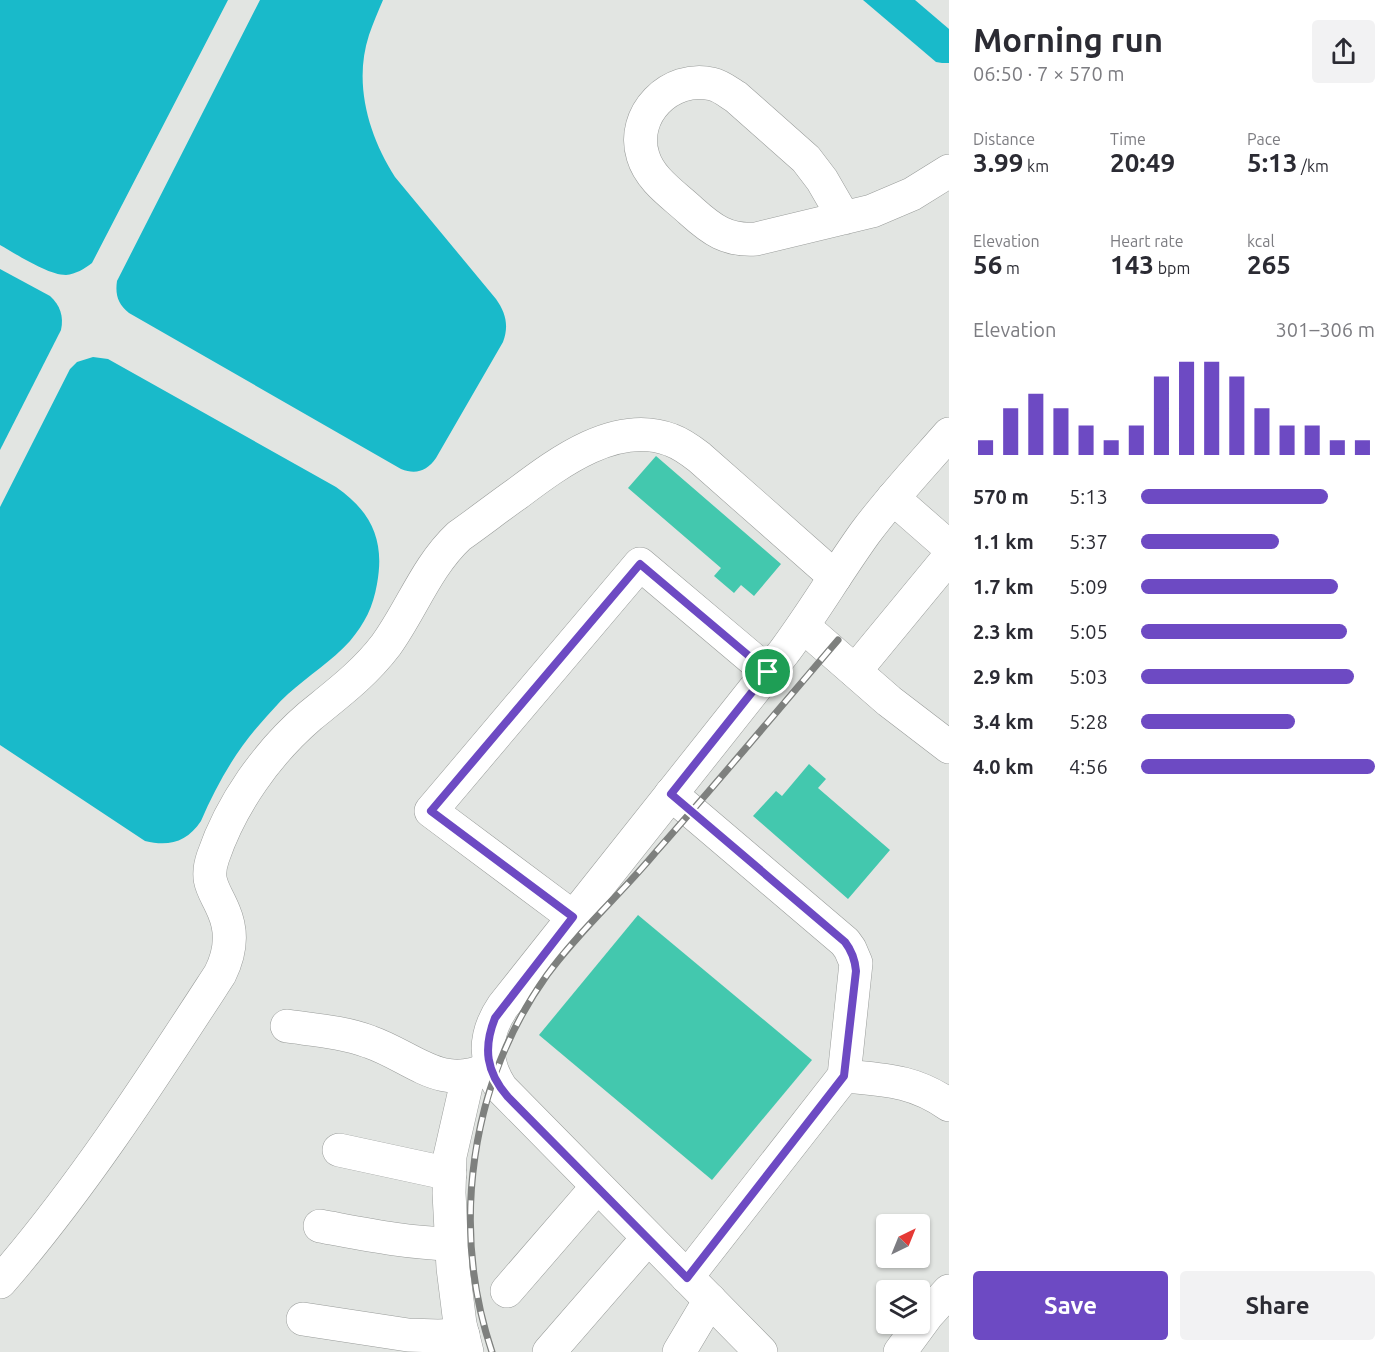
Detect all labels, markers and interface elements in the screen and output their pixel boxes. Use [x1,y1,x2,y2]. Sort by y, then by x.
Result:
button: share [1312,20,1375,83]
text: Morning run [973,21,1163,58]
text: 06:50 · 7 × 570 m [973,62,1125,85]
text: Distance [973,130,1035,148]
text: Time [1110,130,1146,148]
text: Pace [1247,130,1281,148]
text: 3.99 [973,148,1023,177]
text: 20:49 [1110,148,1175,177]
text: 5:13 [1247,148,1297,177]
text: km [1023,157,1049,175]
text: /km [1297,157,1329,175]
text: Elevation [973,232,1040,250]
text: Heart rate [1110,232,1184,250]
text: kcal [1247,232,1275,250]
text: 56 [973,250,1002,279]
text: 143 [1110,250,1154,279]
text: 265 [1247,250,1291,279]
text: m [1002,259,1020,277]
text: bpm [1154,259,1190,277]
text: Elevation [973,318,1056,341]
text: 301–306 m [1276,318,1375,341]
text: 570 m [973,485,1029,508]
text: 5:13 [1069,485,1108,508]
text: 1.1 km [973,530,1034,553]
text: 5:37 [1069,530,1108,553]
text: 1.7 km [973,575,1034,598]
text: 5:09 [1069,575,1108,598]
text: 2.3 km [973,620,1034,643]
text: 5:05 [1069,620,1108,643]
pin [742,646,793,697]
icon: arrive [751,655,784,688]
text: 2.9 km [973,665,1034,688]
text: 5:03 [1069,665,1108,688]
text: 3.4 km [973,710,1034,733]
text: 5:28 [1069,710,1108,733]
text: 4.0 km [973,755,1034,778]
text: 4:56 [1069,755,1108,778]
north arrow [876,1214,930,1268]
map controls [876,1214,930,1334]
button: Save [973,1271,1168,1340]
button: Share [1180,1271,1375,1340]
button: layers [876,1280,930,1334]

